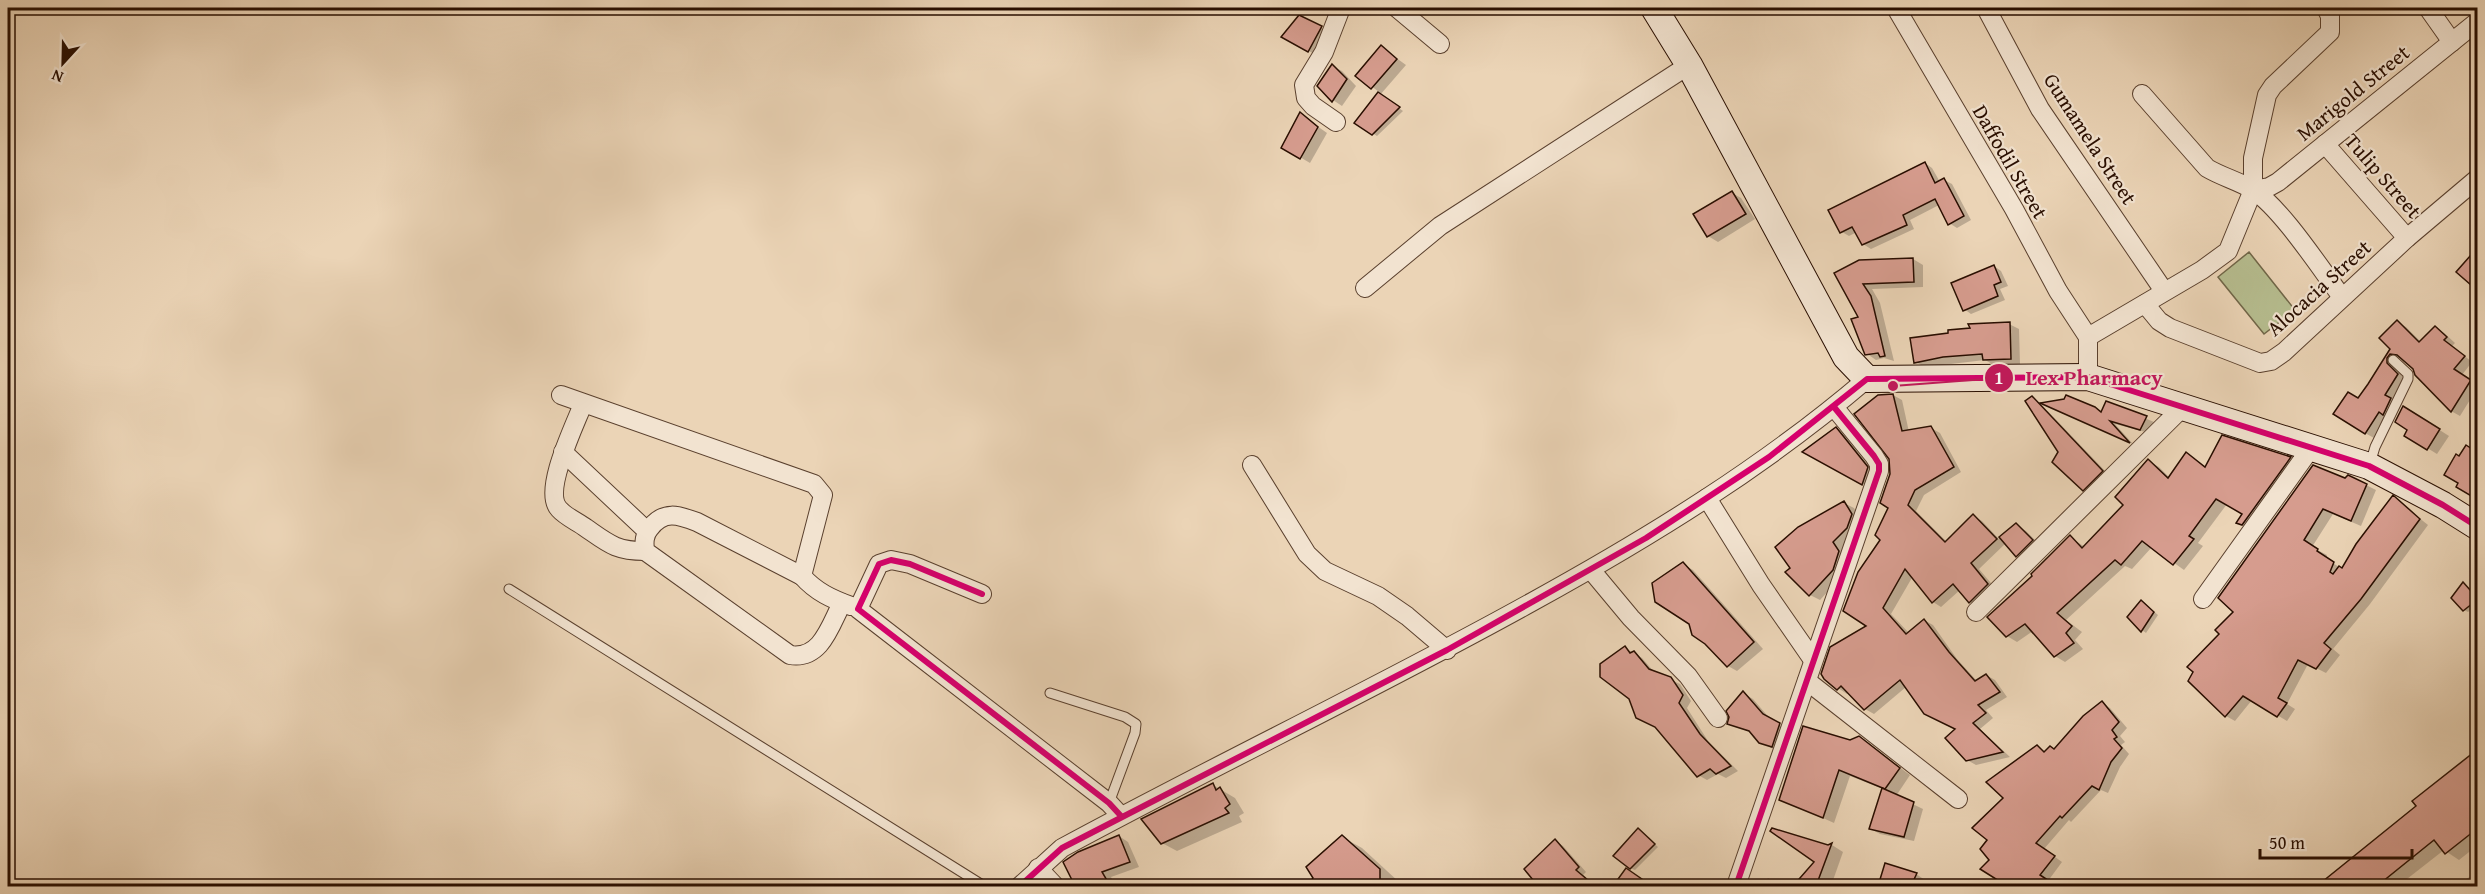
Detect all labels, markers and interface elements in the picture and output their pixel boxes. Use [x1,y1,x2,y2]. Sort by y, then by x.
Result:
north arrow [33,33,93,93]
street label: Marigold Street [2289,37,2416,148]
text: N [48,64,67,90]
street label: Gumamela Street [2036,67,2145,211]
street label: Daffodil Street [1965,99,2056,225]
street label: Tulip Street [2338,126,2430,226]
street label: Alocacia Street [2259,232,2378,343]
callout: Lex Pharmacy [1984,358,2175,398]
text: Lex Pharmacy [2025,361,2163,393]
text: 1 [1994,364,2004,391]
scale bar [2260,822,2412,860]
text: 50 m [2269,829,2305,856]

